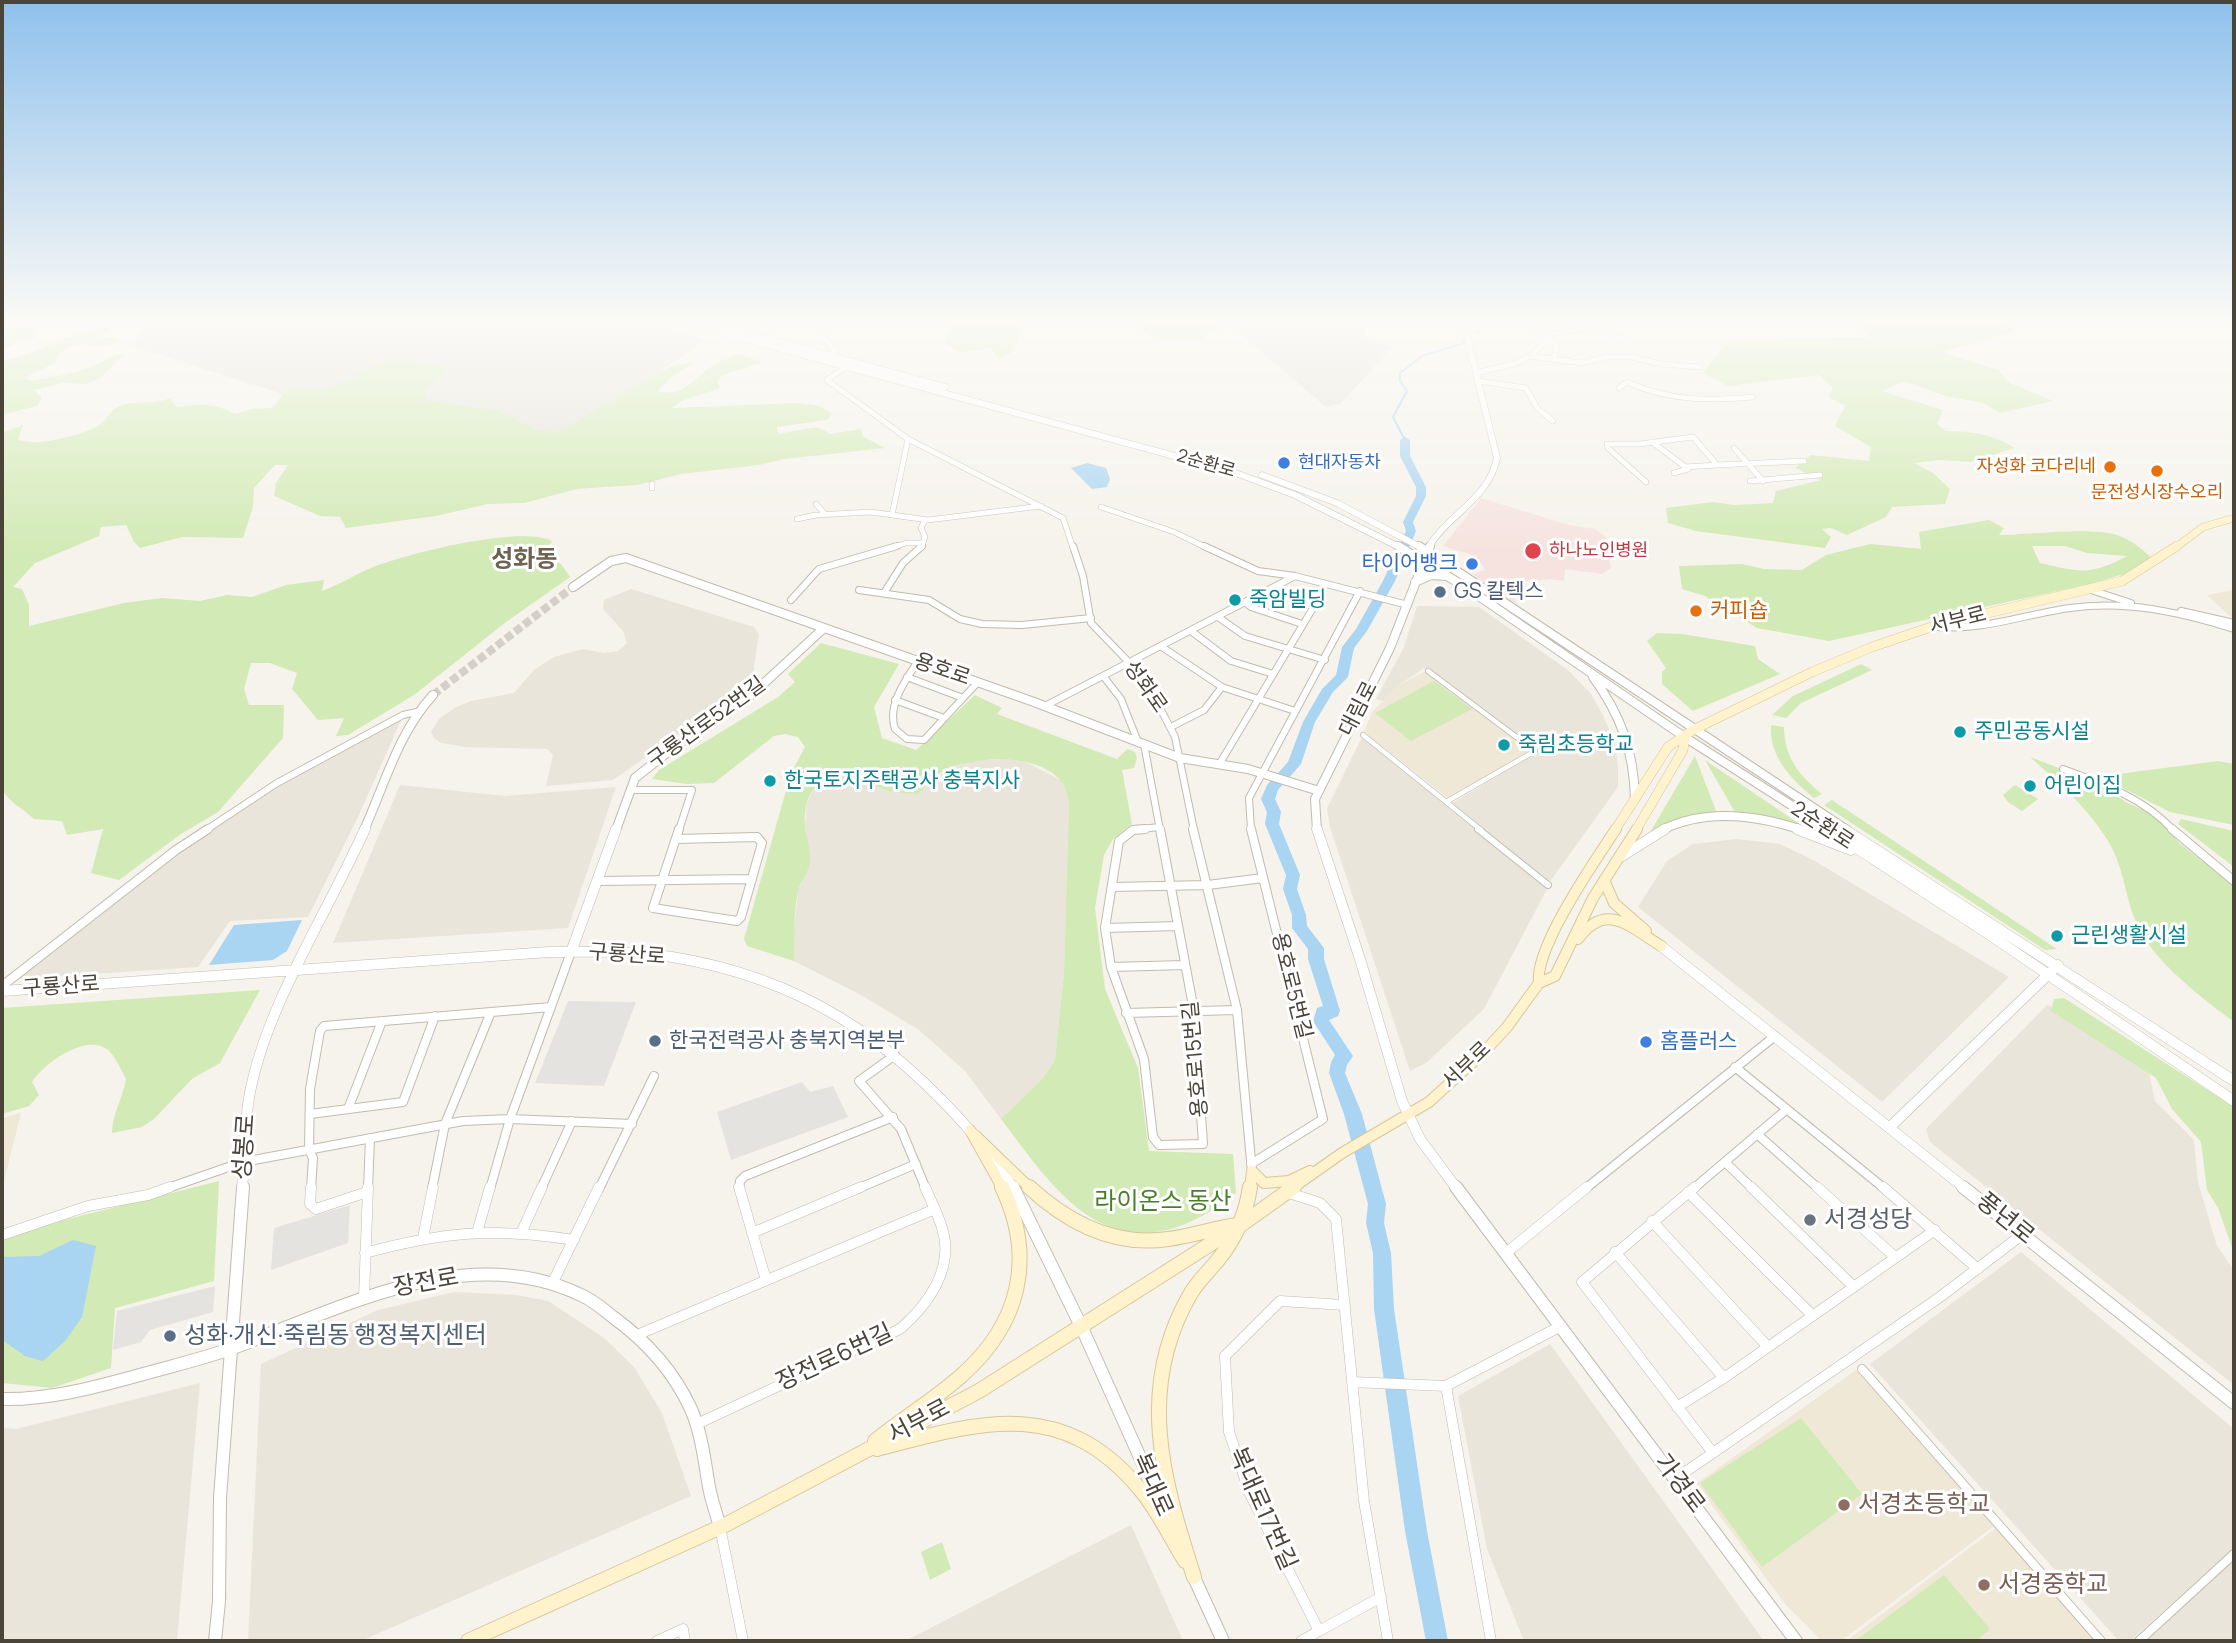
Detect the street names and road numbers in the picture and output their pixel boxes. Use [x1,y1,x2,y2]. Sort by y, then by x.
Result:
street label: 2순환로 [1174,445,1238,483]
street label: 서부로 [1927,602,1989,640]
street label: 용호로 [910,649,974,691]
street label: 성화로 [1118,656,1172,718]
street label: 구룡산로52번길 [643,672,771,774]
street label: 대림로 [1335,677,1383,741]
street label: 2순환로 [1786,796,1858,856]
street label: 용호로5번길 [1266,930,1316,1042]
street label: 구룡산로 [588,940,666,970]
street label: 구룡산로 [22,972,100,1002]
street label: 용호로15번길 [1178,1000,1214,1118]
street label: 서부로 [1437,1037,1497,1095]
street label: 성봉로 [228,1113,262,1181]
street label: 풍년로 [1970,1187,2040,1251]
street label: 장전로 [391,1263,461,1303]
street label: 장전로6번길 [772,1318,898,1398]
street label: 서부로 [883,1394,955,1450]
street label: 복대로17번길 [1222,1443,1302,1575]
street label: 복대로 [1125,1449,1179,1521]
street label: 가경로 [1648,1449,1710,1519]

